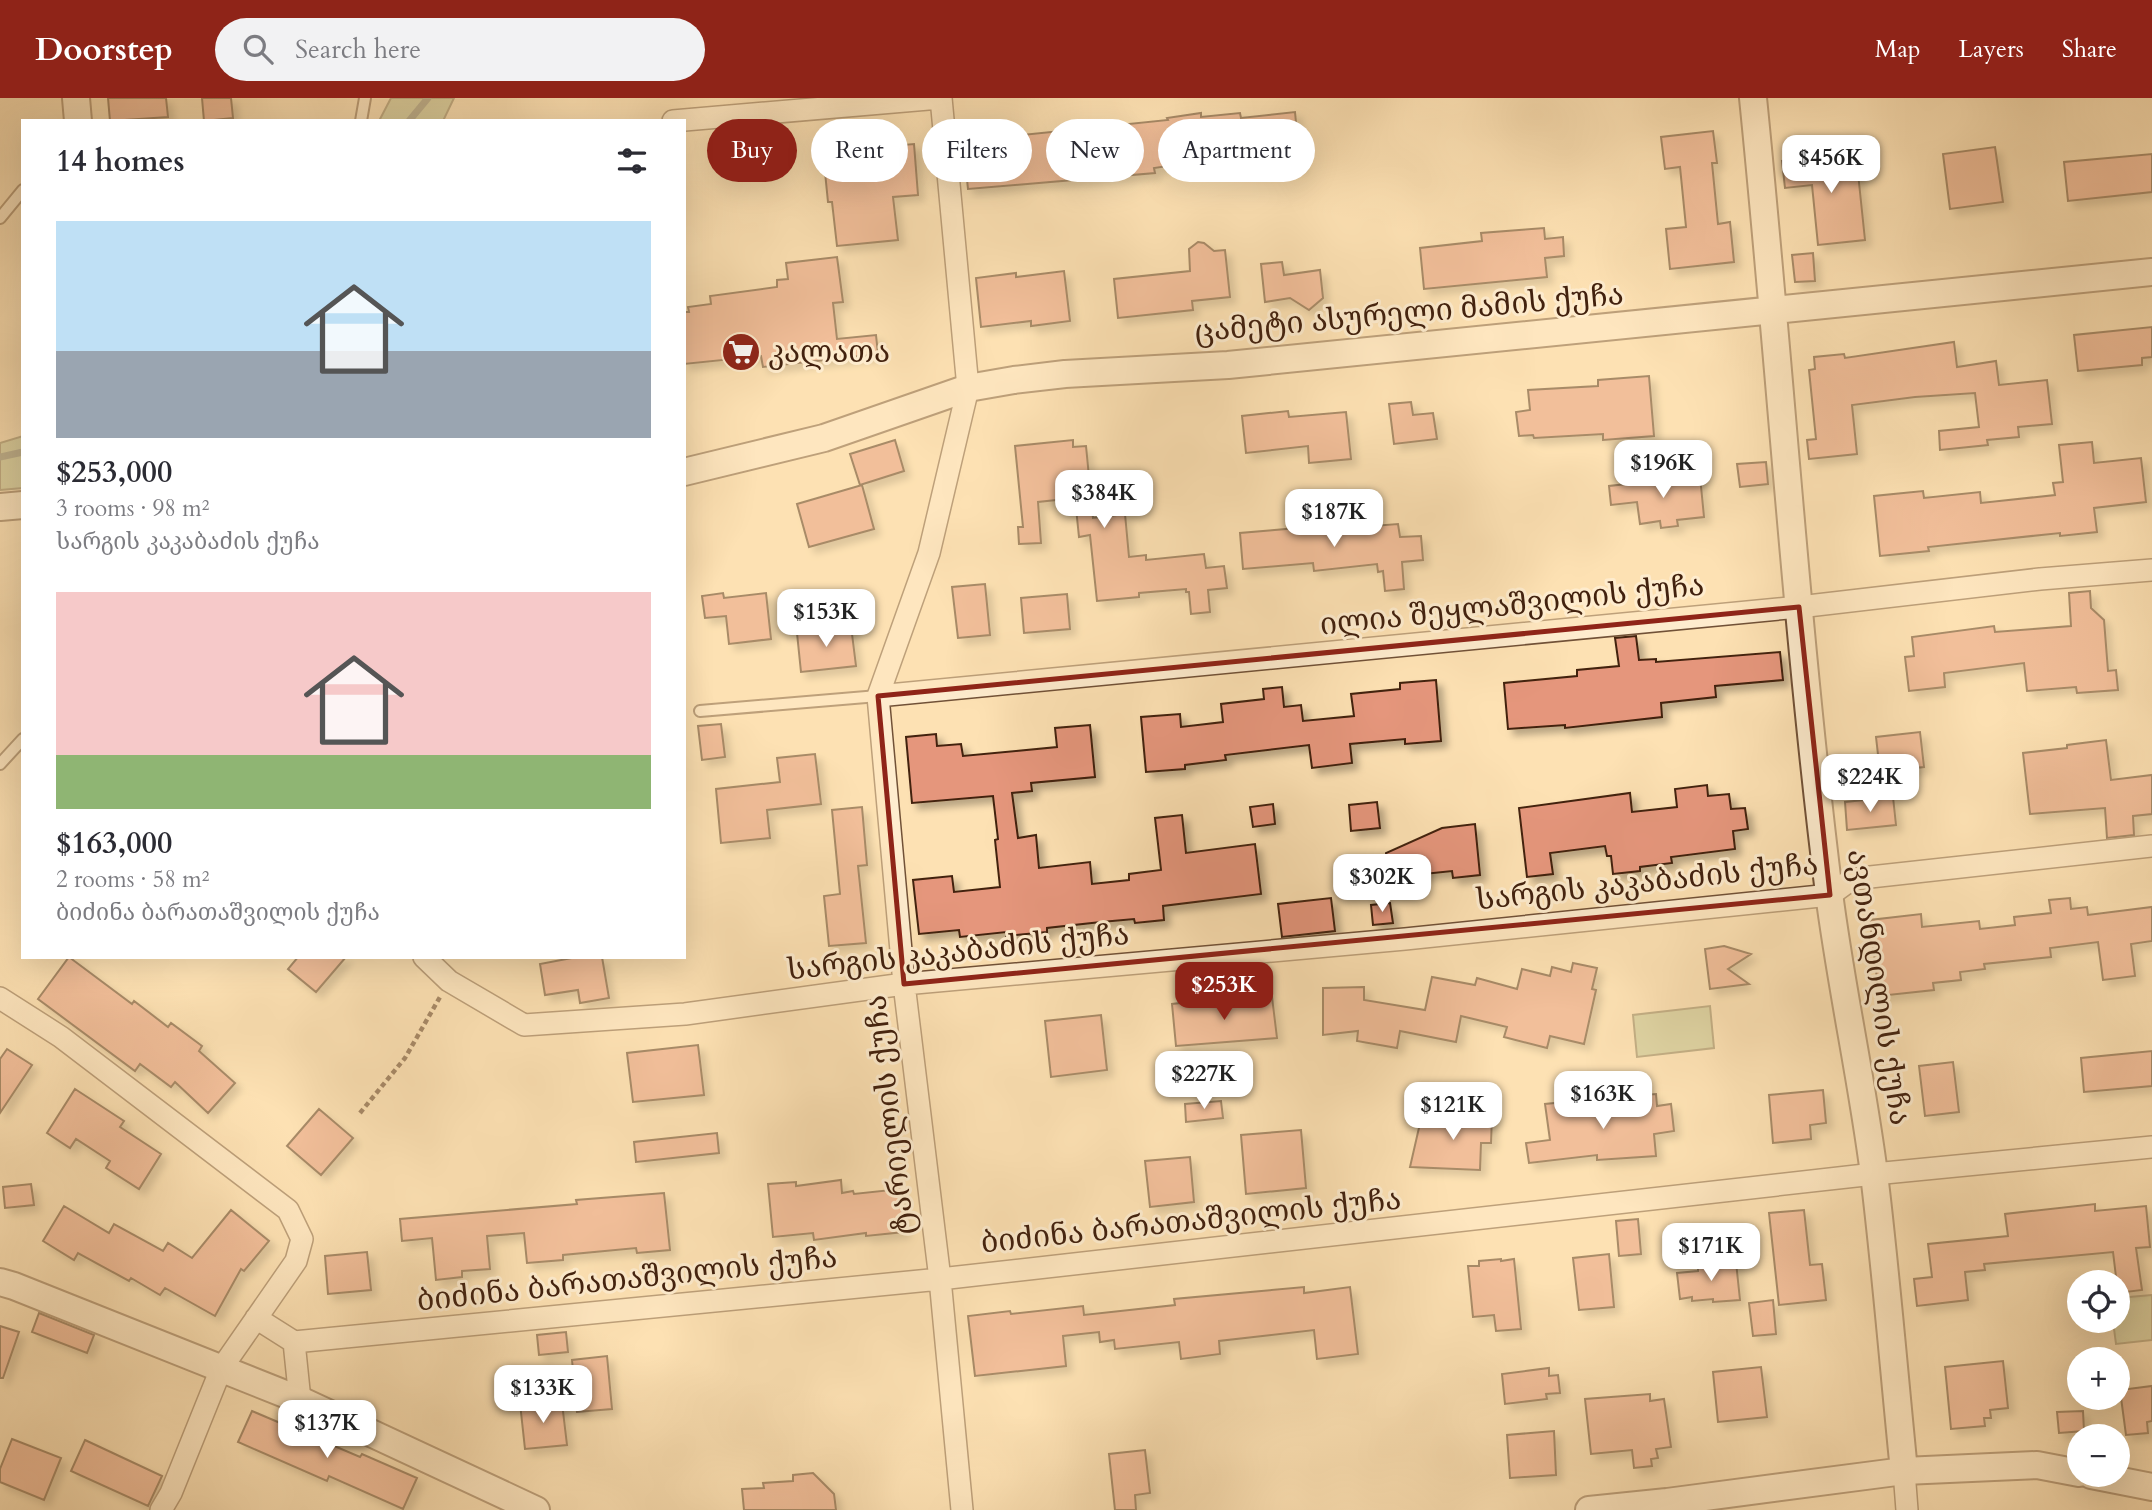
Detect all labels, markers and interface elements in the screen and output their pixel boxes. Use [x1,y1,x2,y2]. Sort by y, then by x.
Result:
search box [215,18,705,81]
text: Doorstep [35,27,173,72]
icon: search [239,30,277,68]
text: Search here [295,32,421,67]
text: Map [1875,33,1921,66]
text: Layers [1959,33,2024,66]
text: Share [2062,33,2117,66]
chip: Buy [707,119,797,182]
chip: Rent [811,119,908,182]
chip: Filters [922,119,1032,182]
chip: New [1046,119,1144,182]
chip: Apartment [1158,119,1315,182]
pin: $456K [1782,136,1880,195]
text: 14 homes [56,141,185,182]
icon: filters [613,142,651,180]
text: $456K [1798,142,1864,173]
icon: home [291,266,417,392]
street label: ცამეტი ასურელი მამის ქუჩა [1193,274,1625,352]
supermarket icon: კალათა [720,331,762,373]
place label: კალათა [768,332,890,373]
pin: $196K [1614,440,1712,500]
text: $196K [1630,447,1696,478]
text: $253,000 [56,452,172,493]
pin: $384K [1055,470,1153,530]
text: $384K [1071,477,1137,508]
pin: $187K [1285,490,1383,549]
text: 3 rooms · 98 m² [56,493,209,524]
text: $187K [1301,496,1367,527]
text: სარგის კაკაბაძის ქუჩა [56,526,320,557]
street label: ილია შეყლაშვილის ქუჩა [1318,564,1706,646]
pin: $153K [777,589,875,649]
text: $153K [793,596,859,627]
icon: home [291,637,417,763]
pin: $224K [1821,754,1919,814]
text: $224K [1837,761,1903,792]
text: $163,000 [56,823,172,864]
street label: სარგის კაკაბაძის ქუჩა [1474,844,1820,920]
street label: ავთანდილის ქუჩა [1837,846,1921,1128]
pin: $302K [1333,854,1431,914]
text: $302K [1349,861,1415,892]
text: 2 rooms · 58 m² [56,864,209,895]
text: ბიძინა ბარათაშვილის ქუჩა [56,897,380,928]
street label: სარგის კაკაბაძის ქუჩა [785,914,1131,990]
pin: $253K [1175,962,1273,1022]
text: $253K [1191,969,1257,1000]
street label: ტარიელის ქუჩა [855,993,925,1237]
pin: $227K [1155,1052,1253,1111]
text: $227K [1171,1058,1237,1089]
pin: $163K [1554,1072,1652,1131]
text: $163K [1570,1078,1636,1109]
pin: $121K [1404,1082,1502,1142]
text: $121K [1420,1089,1486,1120]
street label: ბიძინა ბარათაშვილის ქუჩა [979,1179,1403,1263]
pin: $171K [1662,1224,1760,1283]
text: $171K [1678,1230,1744,1261]
street label: ბიძინა ბარათაშვილის ქუჩა [415,1237,839,1321]
map controls [2067,1270,2130,1487]
button: locate [2067,1270,2130,1333]
button: + [2067,1347,2130,1410]
pin: $133K [494,1366,592,1425]
text: $133K [510,1372,576,1403]
pin: $137K [278,1400,376,1460]
text: $137K [294,1407,360,1438]
button: − [2067,1424,2130,1487]

